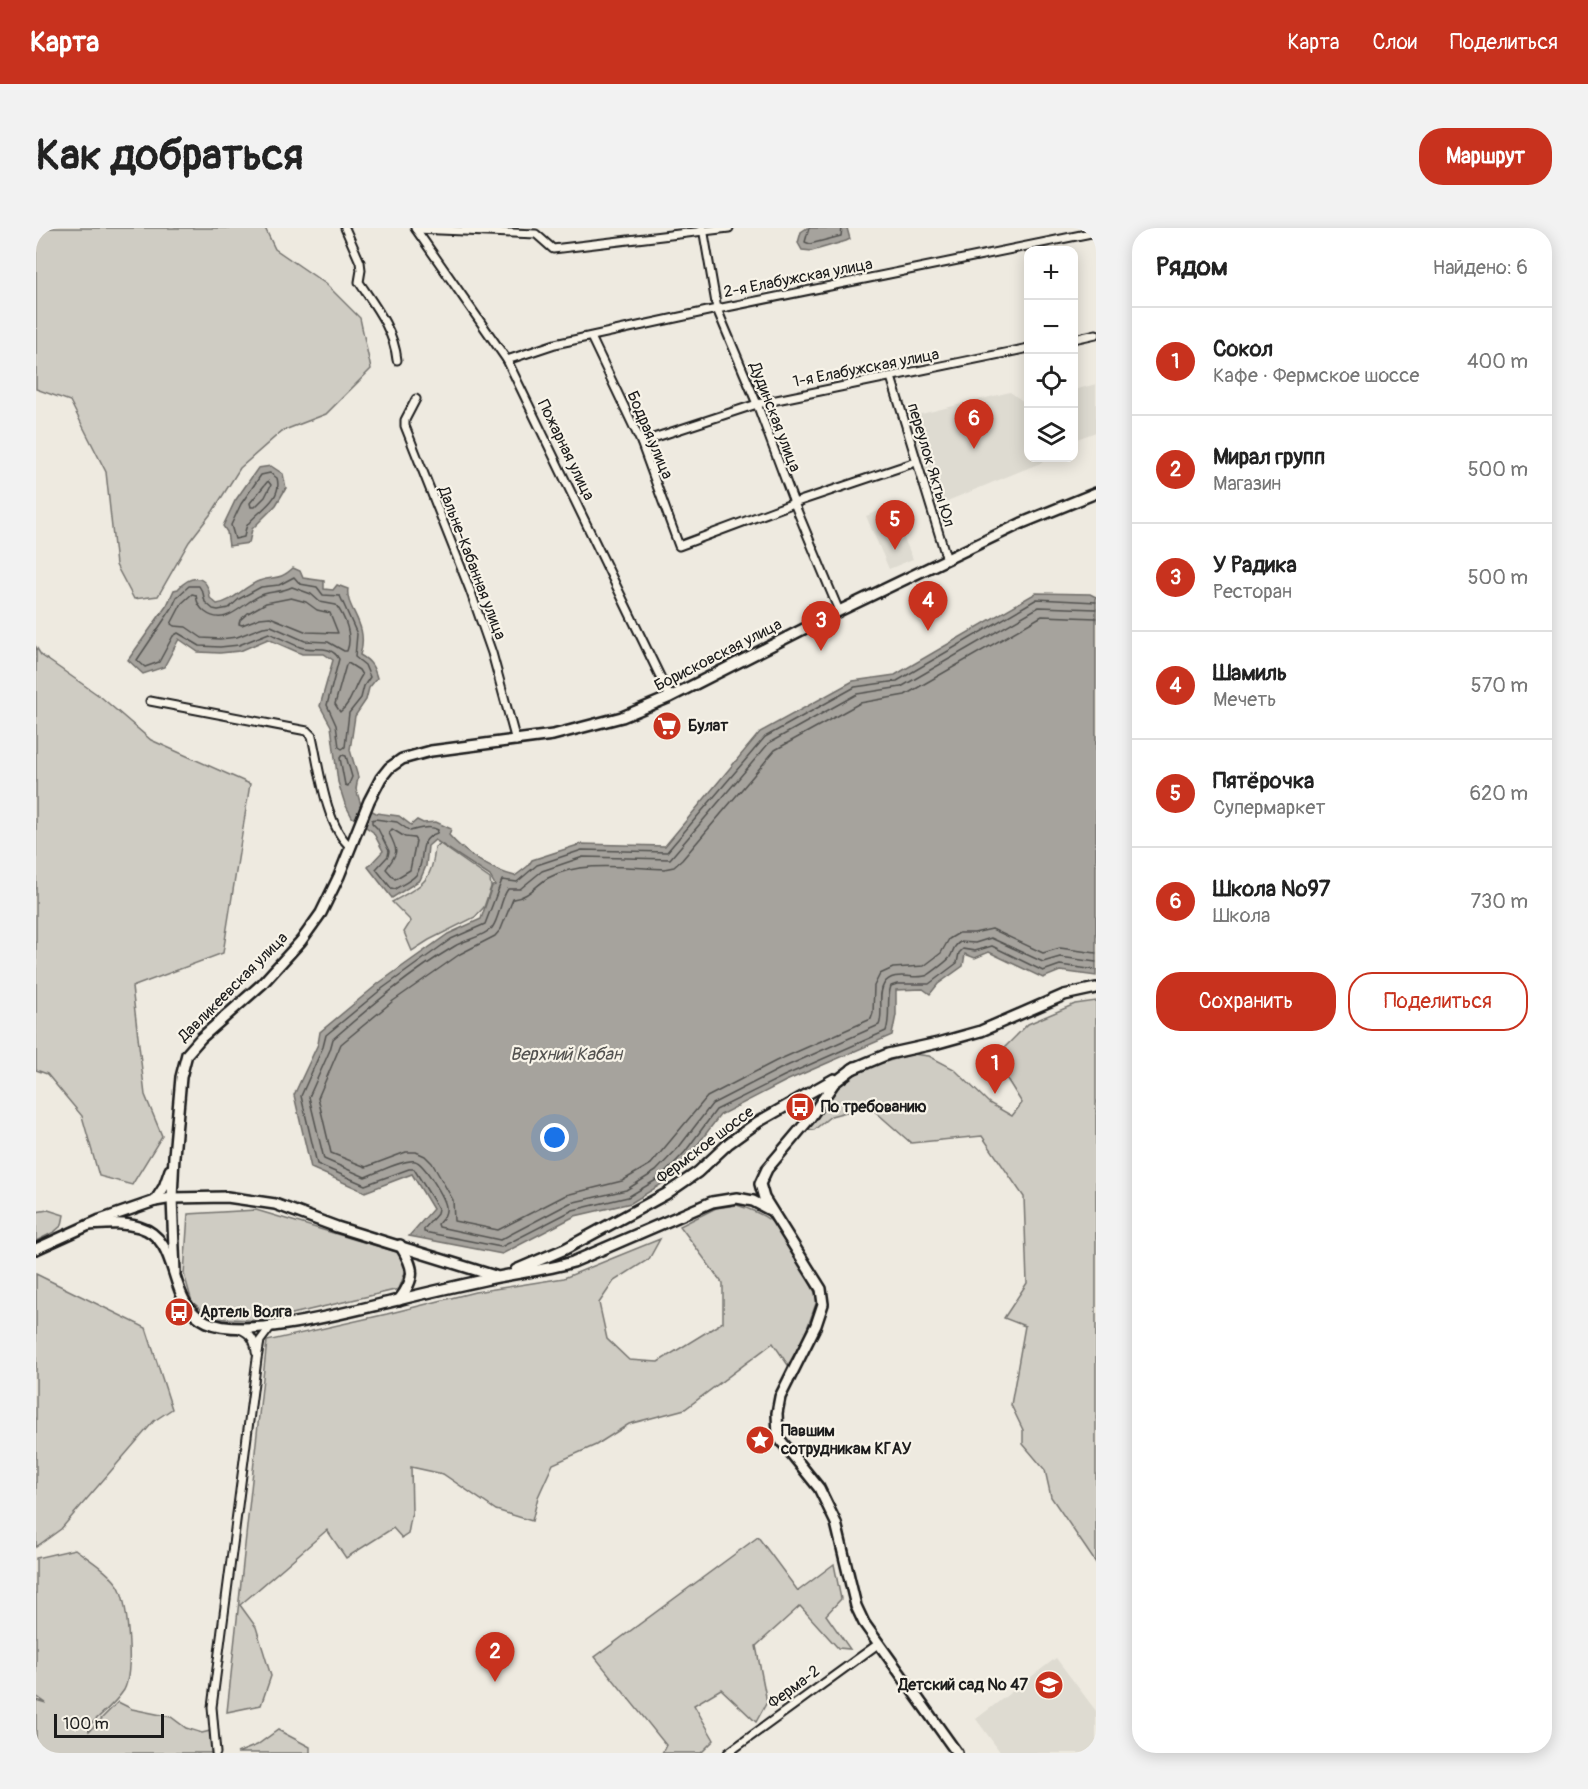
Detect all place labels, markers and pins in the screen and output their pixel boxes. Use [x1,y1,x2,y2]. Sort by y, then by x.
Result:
pin: 6 [954,400,994,449]
pin: 5 [876,500,914,550]
pin: 4 [908,582,948,631]
pin: 3 [802,602,840,651]
supermarket icon: Булат [651,710,683,742]
place label: Булат [688,716,729,736]
pin: 1 [976,1044,1014,1094]
bus stop icon: По требованию [784,1091,816,1123]
place label: По требованию [821,1097,927,1117]
bus stop icon: Артель Волга [163,1296,195,1328]
place label: Артель Волга [200,1302,293,1322]
place label: Павшим сотрудникам КГАУ [780,1421,912,1459]
place icon: Павшим сотрудникам КГАУ [744,1424,776,1456]
pin: 2 [476,1632,514,1682]
school or university icon: Детский сад № 47 [1033,1669,1065,1701]
place label: Детский сад № 47 [898,1675,1029,1695]

